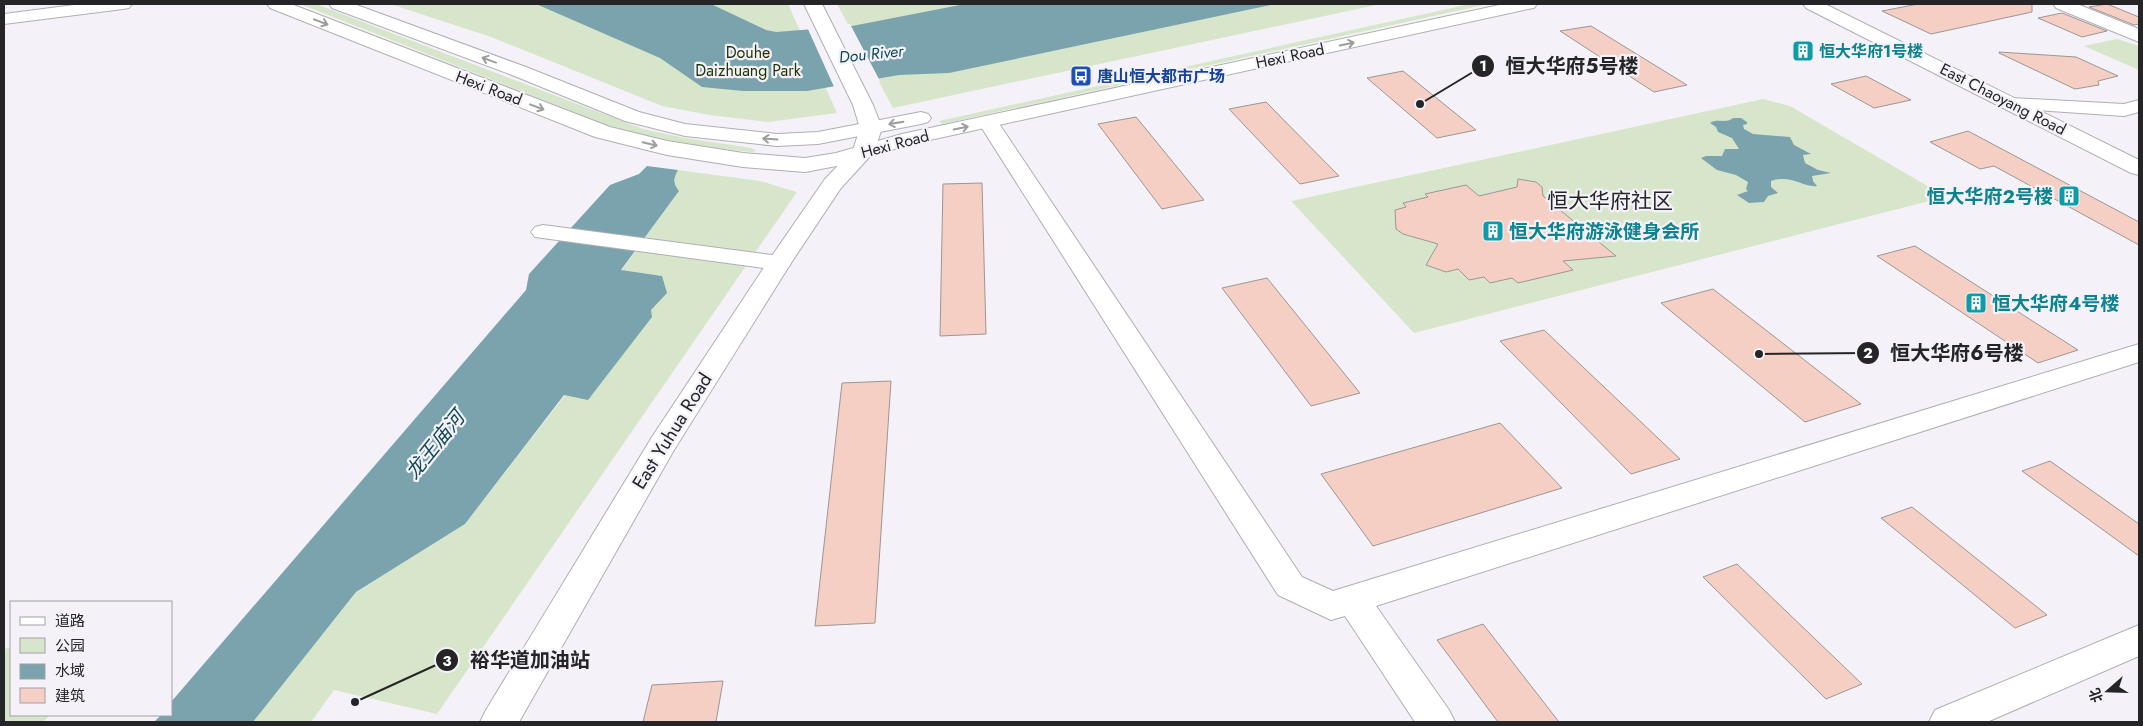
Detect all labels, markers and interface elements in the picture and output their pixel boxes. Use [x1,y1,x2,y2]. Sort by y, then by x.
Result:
one-way arrow [313,17,328,27]
street label: Hexi Road [1254,38,1326,74]
water label: Dou River [838,39,906,69]
one-way arrow [1338,39,1354,48]
building icon: 恒大华府1号楼 [1791,39,1815,63]
place label: 恒大华府1号楼 [1819,40,1923,63]
park label: Douhe Daizhuang Park [695,41,802,82]
callout: 恒大华府5号楼 [1471,48,1649,83]
text: 恒大华府5号楼 [1506,52,1638,81]
one-way arrow [482,55,497,64]
text: 1 [1479,55,1487,77]
street label: East Chaoyang Road [1936,57,2070,141]
bus stop icon: 唐山恒大都市广场 [1069,64,1093,88]
street label: Hexi Road [452,65,526,111]
place label: 唐山恒大都市广场 [1097,65,1225,88]
one-way arrow [529,103,544,112]
one-way arrow [888,119,904,128]
one-way arrow [953,122,969,132]
street label: Hexi Road [858,124,932,164]
one-way arrow [762,135,778,144]
one-way arrow [641,140,657,149]
place label: 恒大华府2号楼 [1927,183,2053,210]
building icon: 恒大华府2号楼 [2057,184,2081,208]
district label: 恒大华府社区 [1547,186,1673,216]
place label: 恒大华府游泳健身会所 [1509,218,1699,245]
building icon: 恒大华府游泳健身会所 [1481,219,1505,243]
place label: 恒大华府4号楼 [1992,290,2119,317]
building icon: 恒大华府4号楼 [1964,291,1988,315]
callout: 恒大华府6号楼 [1855,336,2033,371]
text: 恒大华府6号楼 [1890,339,2024,368]
text: 2 [1863,342,1873,364]
street label: East Yuhua Road [625,368,719,494]
water label: 龙王庙河 [399,402,474,485]
legend [10,601,172,716]
text: 道路 [55,610,85,632]
text: 公园 [55,635,85,657]
callout: 裕华道加油站 [435,643,600,678]
text: 裕华道加油站 [470,646,590,675]
text: 3 [442,650,452,672]
text: 水域 [55,660,85,682]
north arrow [2083,666,2133,716]
text: 建筑 [55,685,85,707]
text: 北 [2084,685,2108,705]

